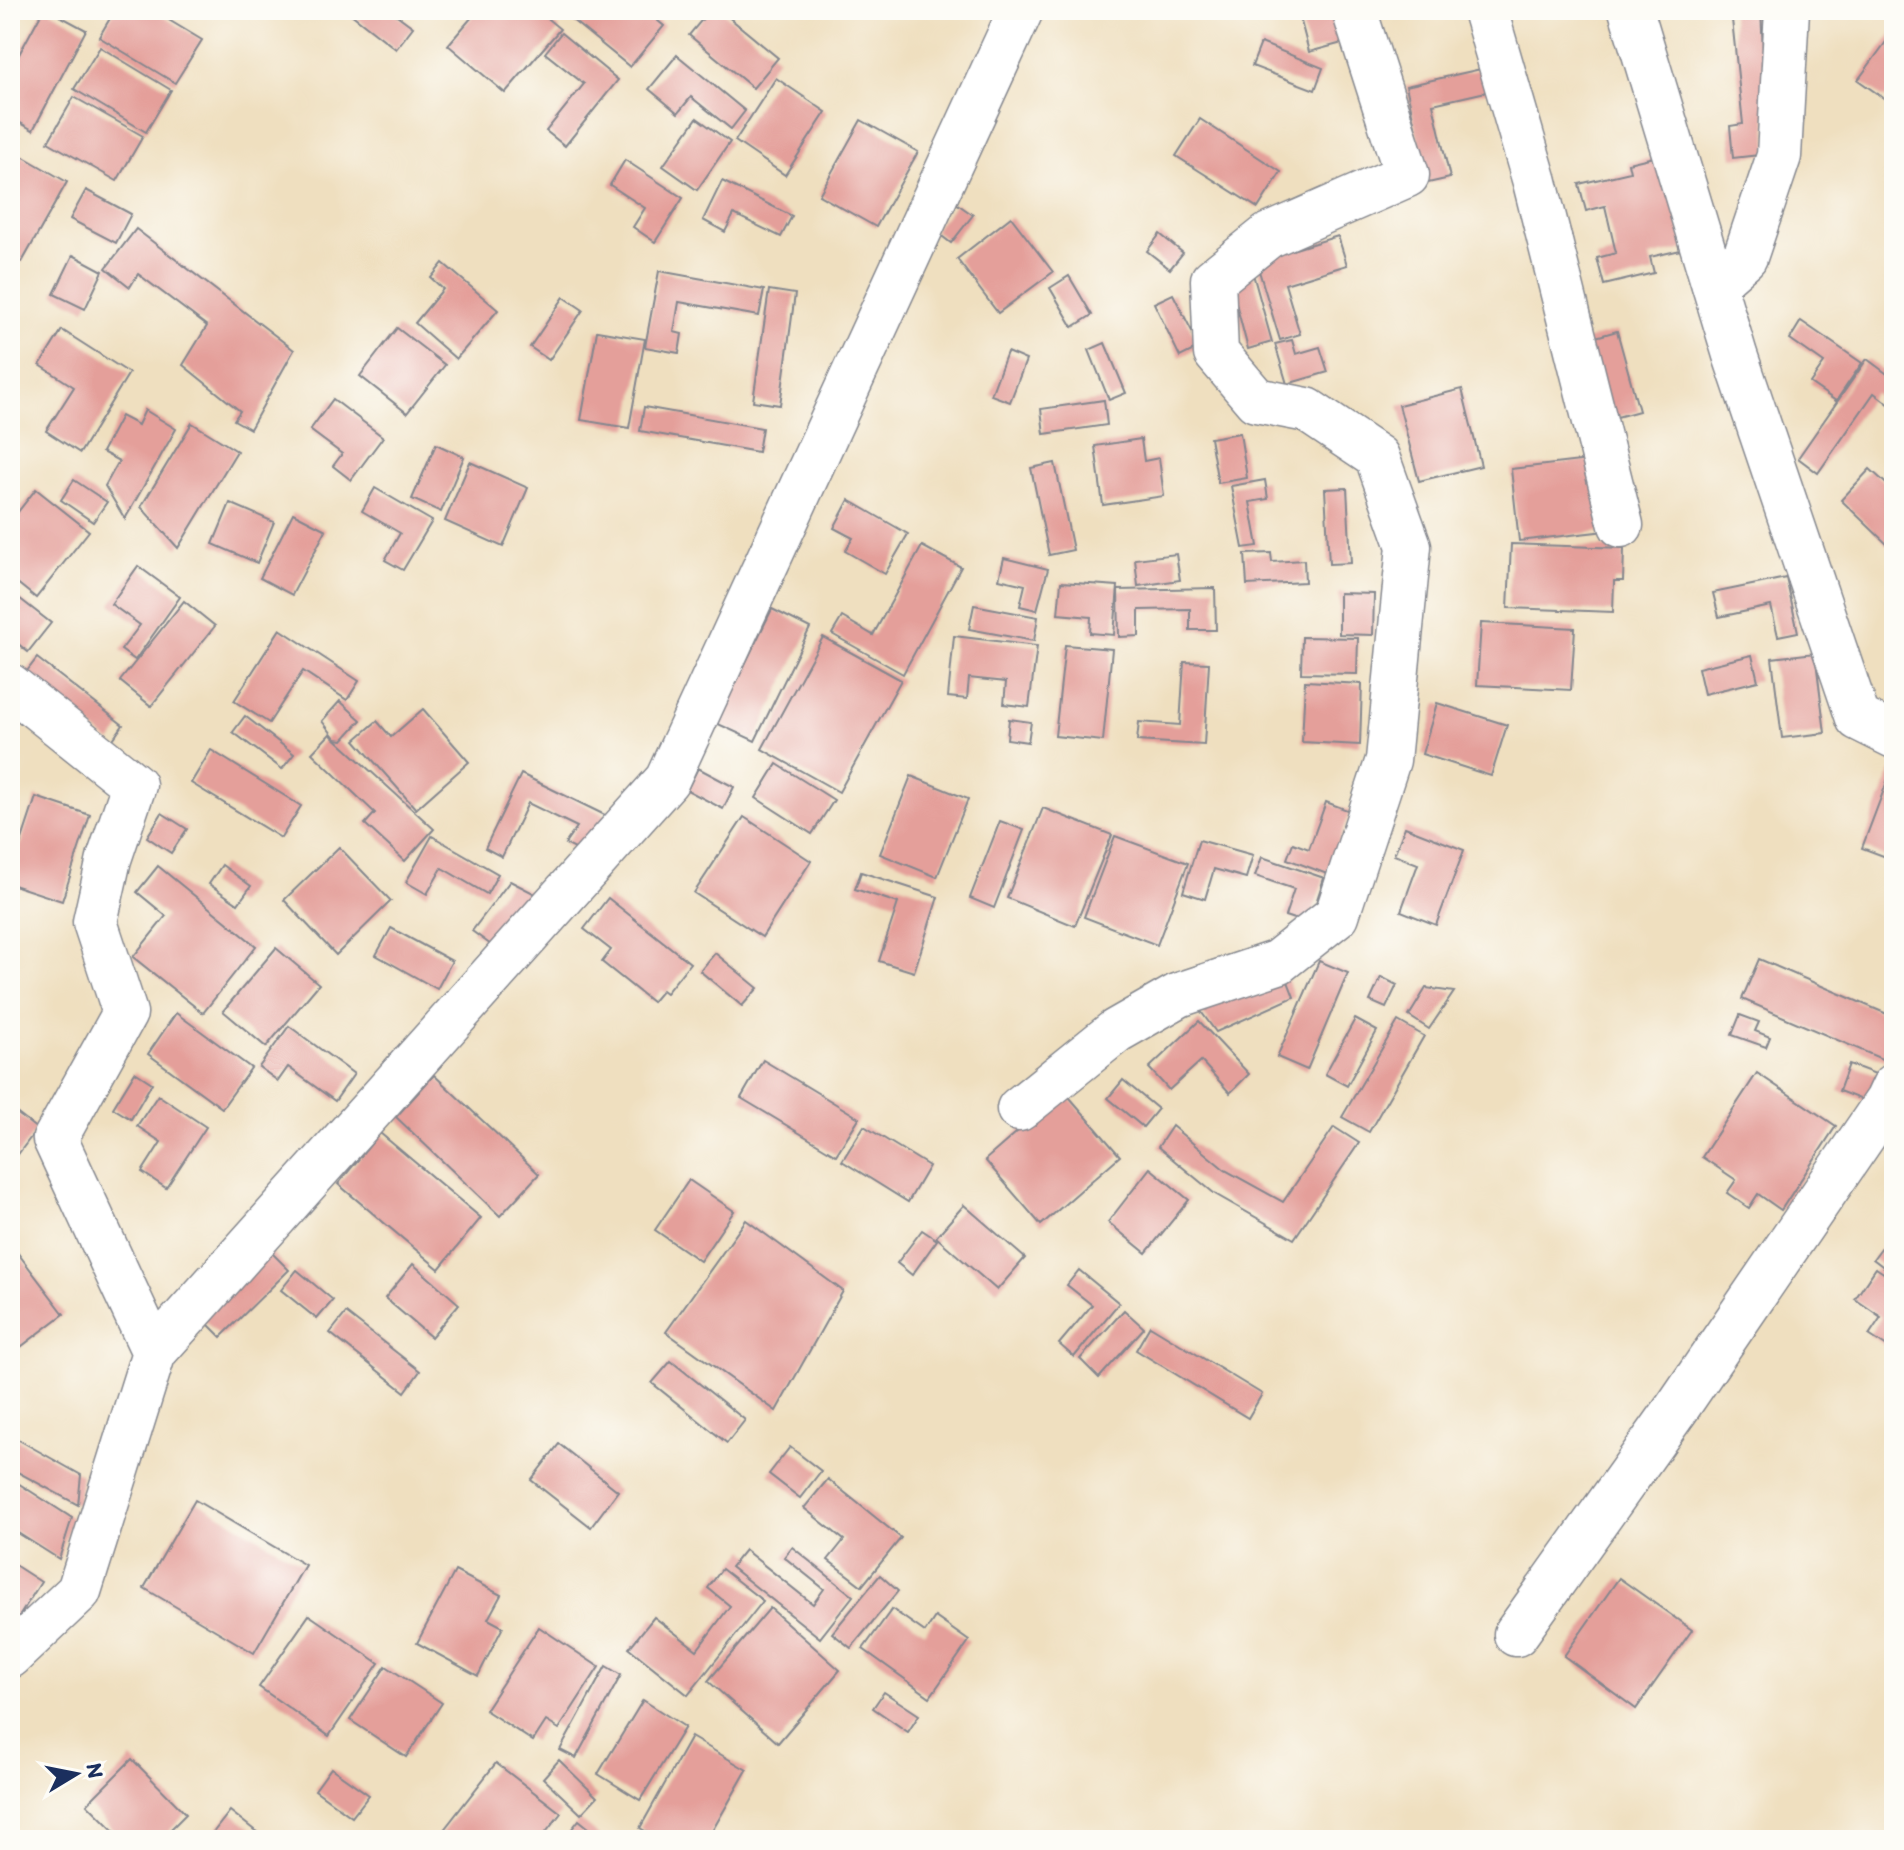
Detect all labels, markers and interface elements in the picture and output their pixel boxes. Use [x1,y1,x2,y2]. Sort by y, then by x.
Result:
north arrow [36,1734,116,1814]
text: N [81,1761,110,1780]

